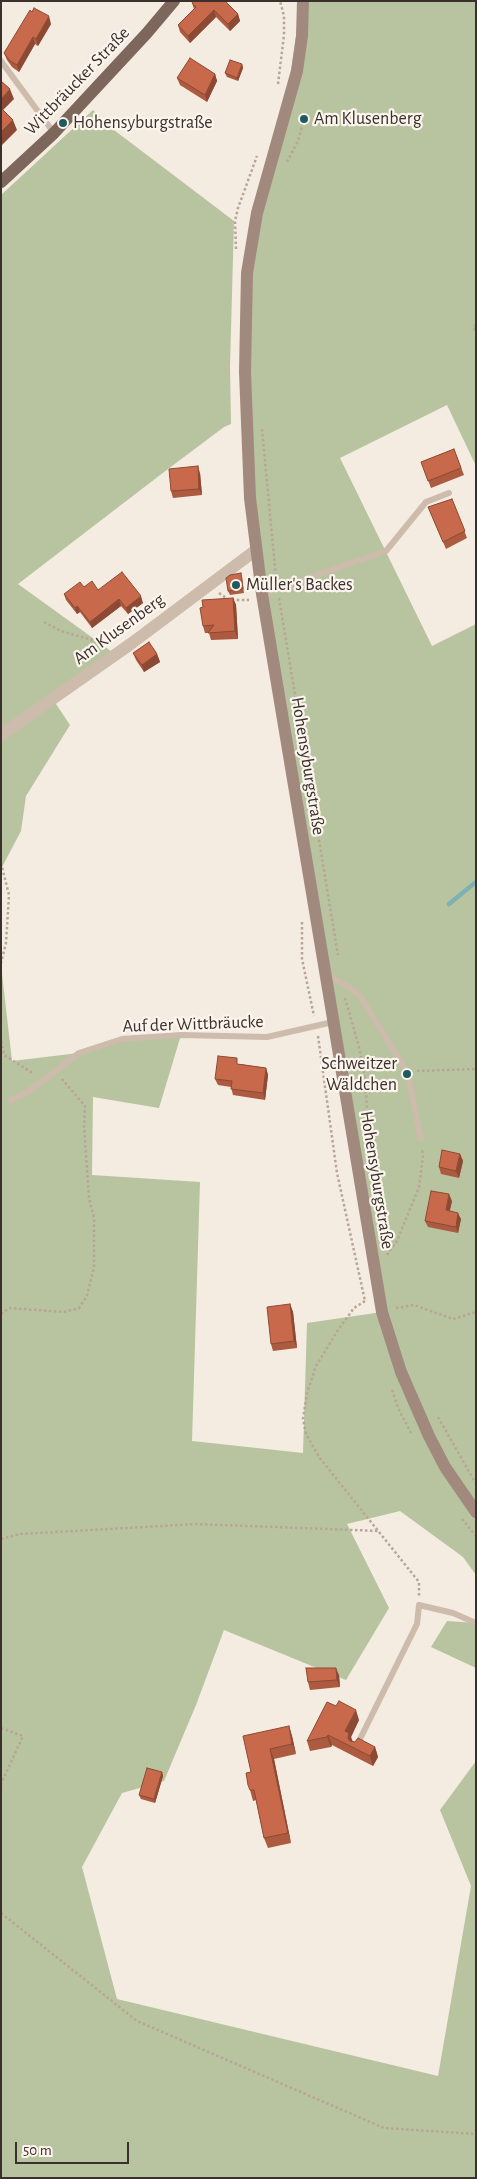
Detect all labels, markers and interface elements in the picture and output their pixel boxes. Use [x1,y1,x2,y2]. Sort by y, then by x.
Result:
street label: Wittbräucker Straße [20,22,134,140]
place label: Am Klusenberg [314,108,421,130]
place label: Hohensyburgstraße [73,112,213,134]
marker: Am Klusenberg [298,113,310,125]
marker: Hohensyburgstraße [57,117,69,129]
place label: Müller's Backes [246,574,353,596]
marker: Müller's Backes [230,579,242,591]
street label: Am Klusenberg [69,589,169,669]
street label: Hohensyburgstraße [286,695,330,837]
street label: Auf der Wittbräucke [122,1011,264,1037]
place label: Schweitzer Wäldchen [321,1053,397,1096]
marker: Schweitzer Wäldchen [401,1068,413,1080]
street label: Hohensyburgstraße [355,1109,399,1251]
scale bar [18,2132,131,2164]
text: 50 m [23,2143,52,2158]

